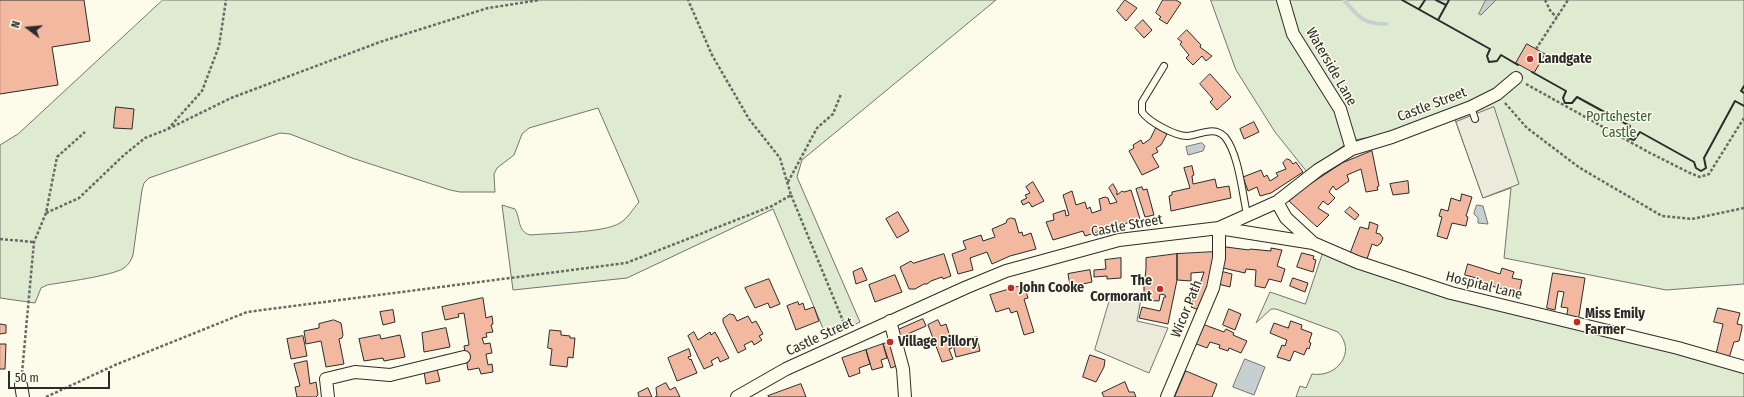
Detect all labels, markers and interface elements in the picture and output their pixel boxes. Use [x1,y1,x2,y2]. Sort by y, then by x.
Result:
north arrow [8,8,48,48]
text: N [9,20,23,30]
street label: Waterside Lane [1302,25,1360,109]
place label: Landgate [1538,51,1592,67]
marker: Landgate [1525,54,1535,64]
street label: Castle Street [1395,84,1469,126]
park label: Portchester Castle [1586,109,1652,142]
street label: Castle Street [1090,211,1164,241]
street label: Hospital Lane [1444,268,1524,304]
place label: The Cormorant [1090,273,1152,306]
street label: Wicor Path [1168,278,1206,340]
place label: John Cooke [1019,280,1084,296]
marker: John Cooke [1006,283,1016,293]
marker: The Cormorant [1155,284,1165,294]
place label: Miss Emily Farmer [1585,306,1645,338]
street label: Castle Street [784,314,856,360]
marker: Miss Emily Farmer [1572,317,1582,327]
place label: Village Pillory [898,334,978,350]
marker: Village Pillory [885,337,895,347]
scale bar [10,363,112,389]
text: 50 m [15,371,39,385]

